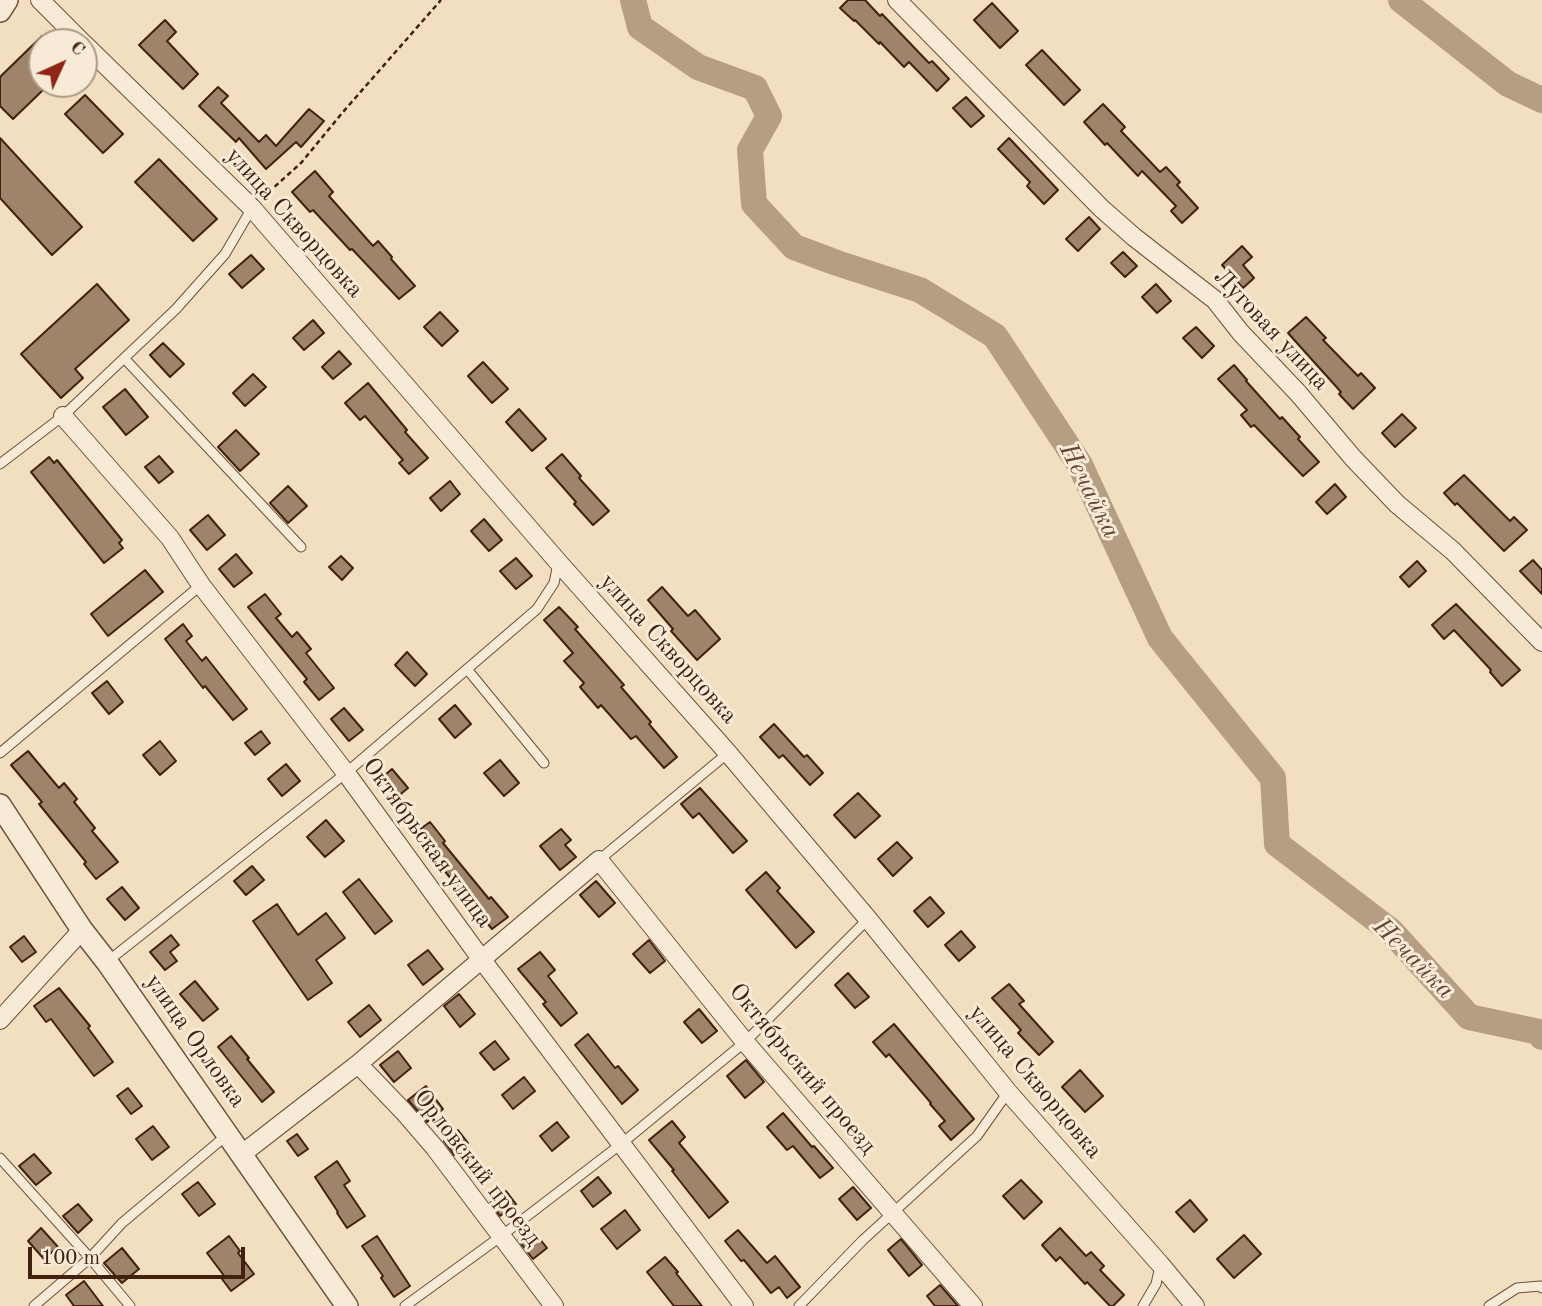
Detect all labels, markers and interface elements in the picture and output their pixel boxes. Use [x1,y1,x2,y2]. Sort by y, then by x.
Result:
north arrow [28,28,98,98]
text: С [66,38,88,60]
street label: улица Скворцовка [219,142,369,304]
street label: Луговая улица [1207,263,1335,397]
water label: Нечайка [1052,438,1126,544]
street label: улица Скворцовка [593,568,743,730]
street label: Октябрьская улица [356,752,498,934]
water label: Нечайка [1366,912,1460,1006]
street label: улица Орловка [138,969,252,1113]
street label: Октябрьский проезд [722,978,882,1160]
street label: улица Скворцовка [962,999,1108,1165]
street label: Орловский проезд [407,1084,547,1252]
scale bar [32,1232,248,1276]
text: 100 m [41,1248,100,1269]

